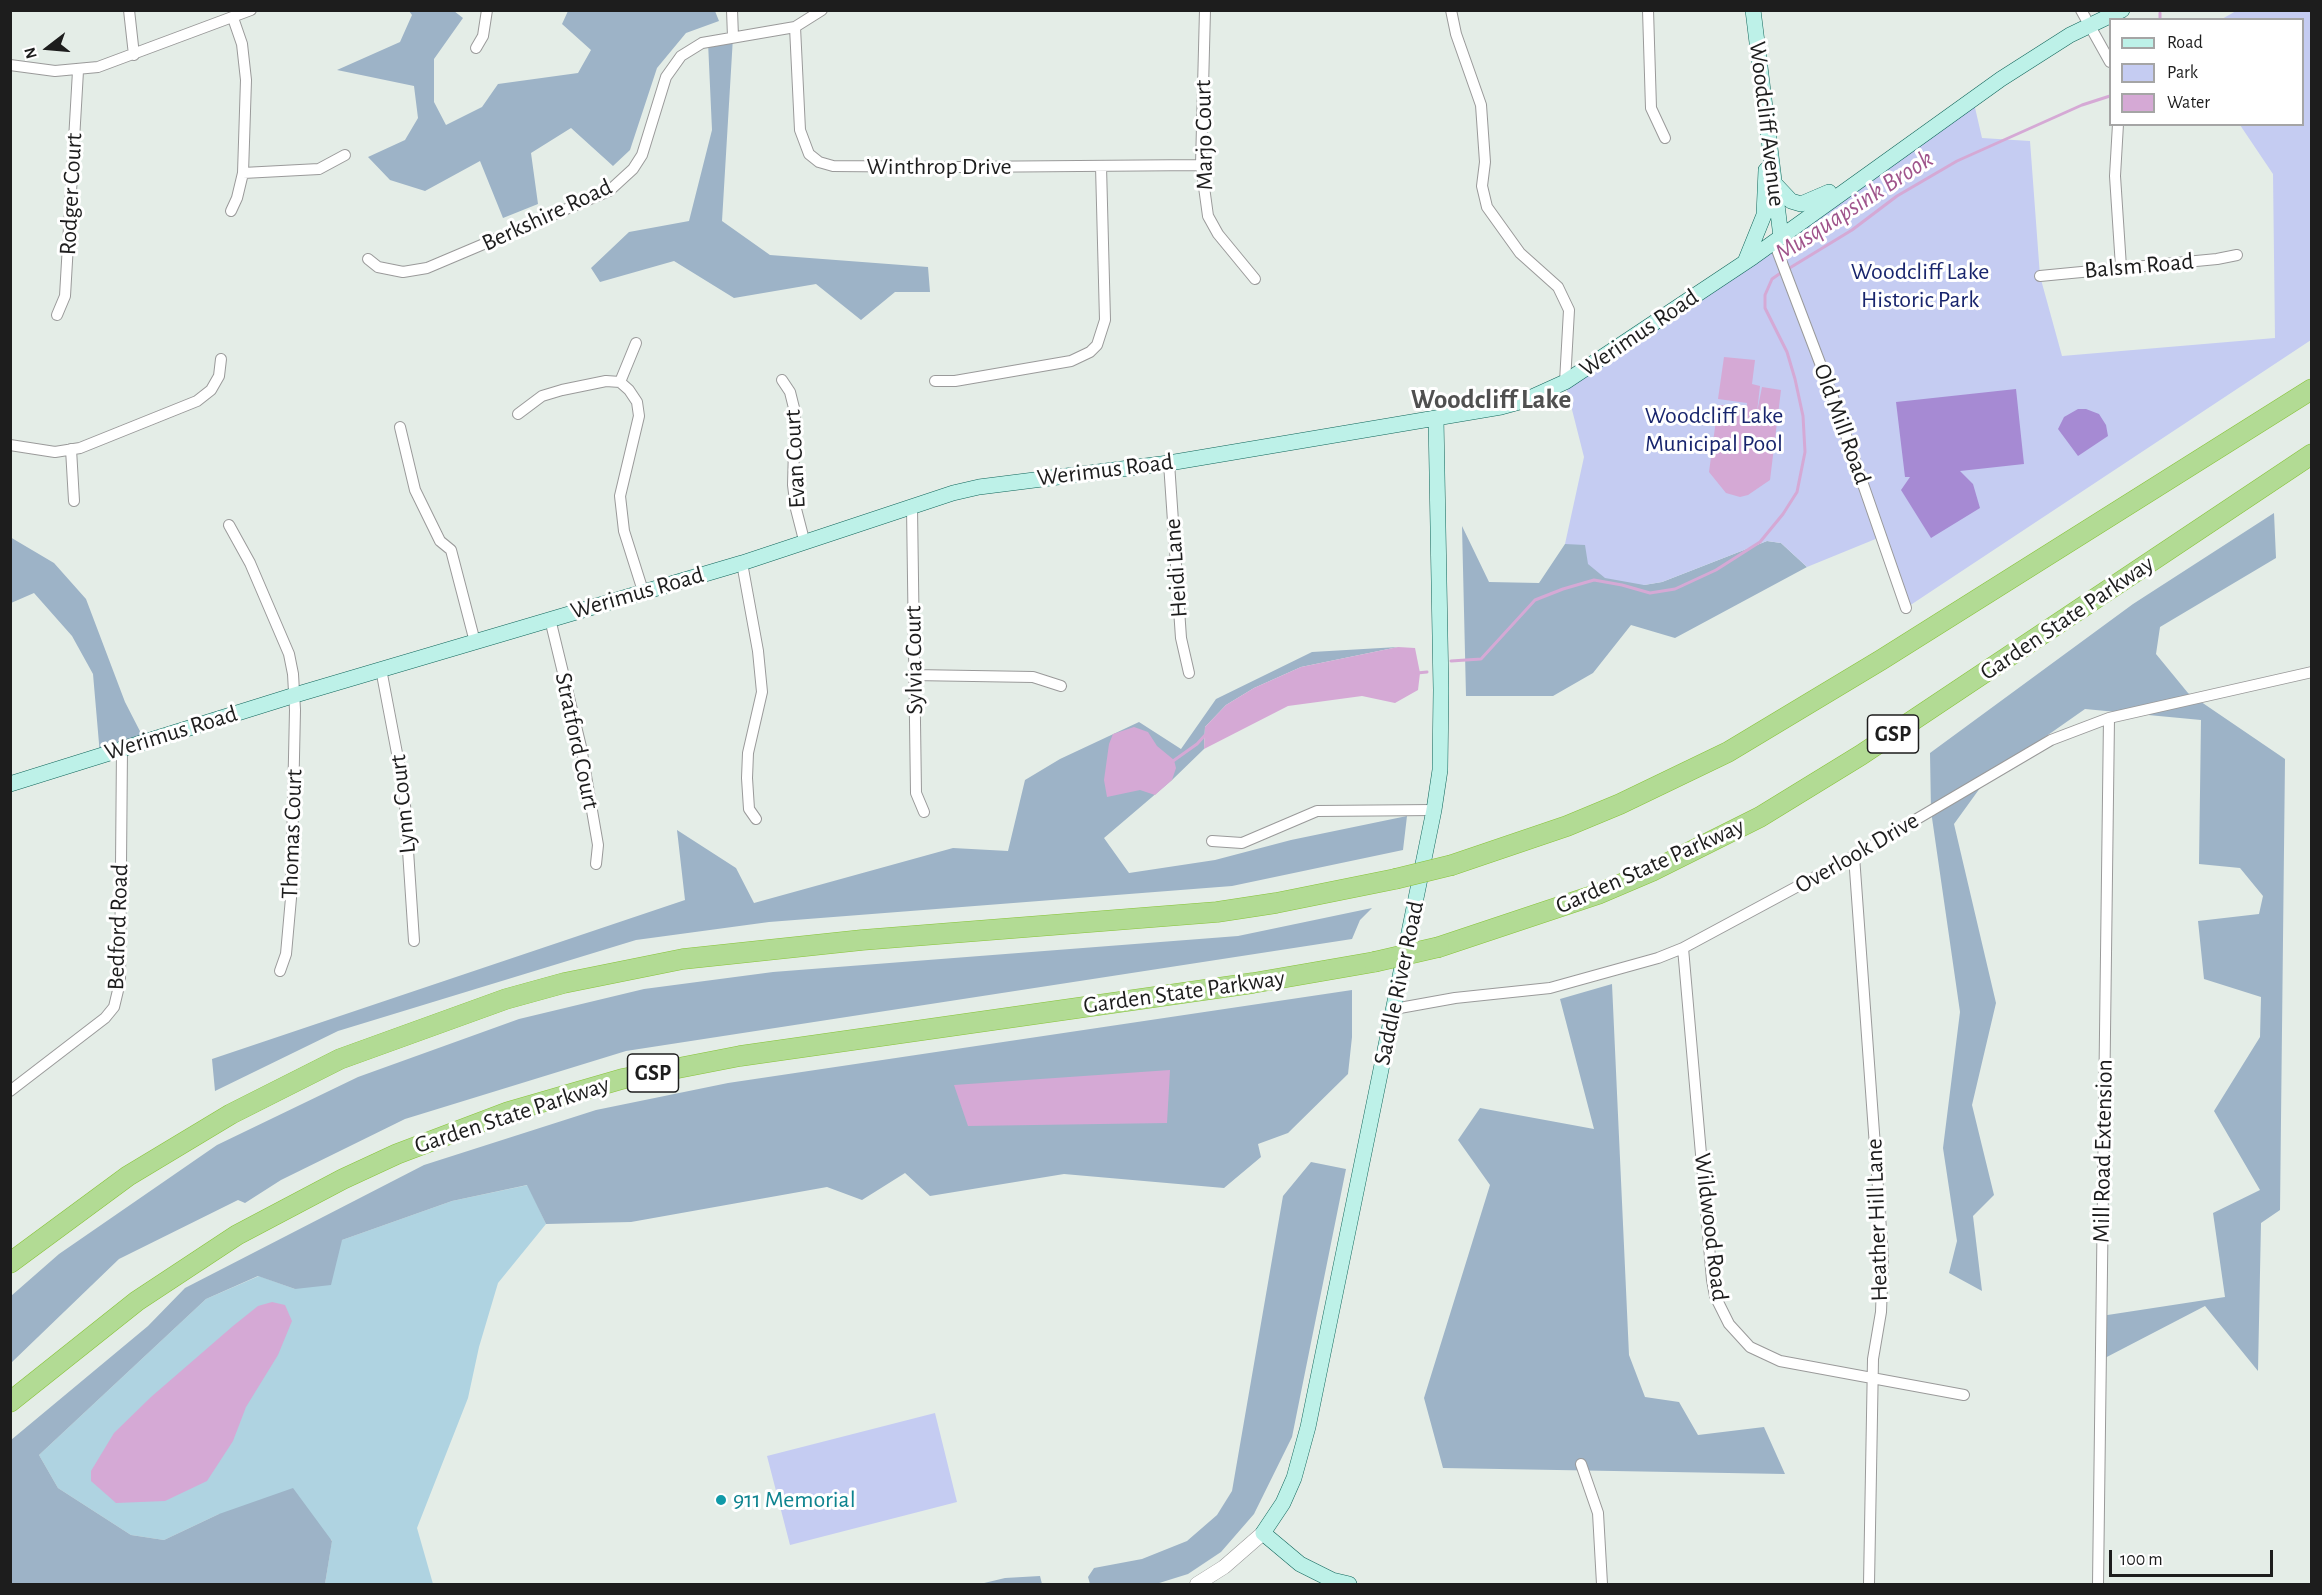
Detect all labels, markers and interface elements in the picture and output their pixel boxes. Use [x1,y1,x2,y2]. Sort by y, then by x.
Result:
north arrow [18,18,78,78]
legend [2109,18,2304,126]
text: Road [2167,34,2203,52]
street label: Woodcliff Avenue [1743,40,1791,208]
text: N [21,45,40,61]
text: Park [2167,64,2198,82]
street label: Marjo Court [1189,79,1219,191]
text: Water [2167,94,2210,112]
street label: Rodger Court [53,132,89,256]
water label: Musquapsink Brook [1769,143,1939,269]
street label: Winthrop Drive [866,153,1012,181]
street label: Berkshire Road [477,172,617,258]
street label: Balsm Road [2083,247,2195,285]
park label: Woodcliff Lake Historic Park [1851,258,1989,314]
street label: Werimus Road [1574,283,1704,383]
street label: Old Mill Road [1807,360,1877,488]
district label: Woodcliff Lake [1411,384,1571,416]
park label: Woodcliff Lake Municipal Pool [1645,402,1783,458]
street label: Evan Court [778,409,812,509]
street label: Werimus Road [1035,447,1175,493]
street label: Heidi Lane [1158,517,1194,619]
street label: Garden State Parkway [1975,549,2159,687]
street label: Werimus Road [567,560,707,626]
street label: Sylvia Court [899,605,929,715]
street label: Stratford Court [548,670,606,812]
street label: Werimus Road [101,699,241,767]
road number: GSP [1868,715,1918,753]
street label: Lynn Court [383,753,423,855]
street label: Thomas Court [275,769,309,899]
street label: Overlook Drive [1790,806,1924,900]
street label: Garden State Parkway [1551,812,1749,920]
street label: Bedford Road [101,863,135,991]
street label: Saddle River Road [1368,898,1430,1068]
street label: Garden State Parkway [1081,964,1287,1020]
road number: GSP [628,1054,678,1092]
street label: Mill Road Extension [2087,1059,2119,1243]
street label: Garden State Parkway [411,1070,613,1160]
street label: Heather Hill Lane [1860,1138,1894,1302]
street label: Wildwood Road [1688,1151,1734,1303]
place label: 911 Memorial [733,1486,856,1514]
marker: 911 Memorial [714,1493,728,1507]
scale bar [2112,1538,2276,1576]
text: 100 m [2120,1551,2163,1569]

